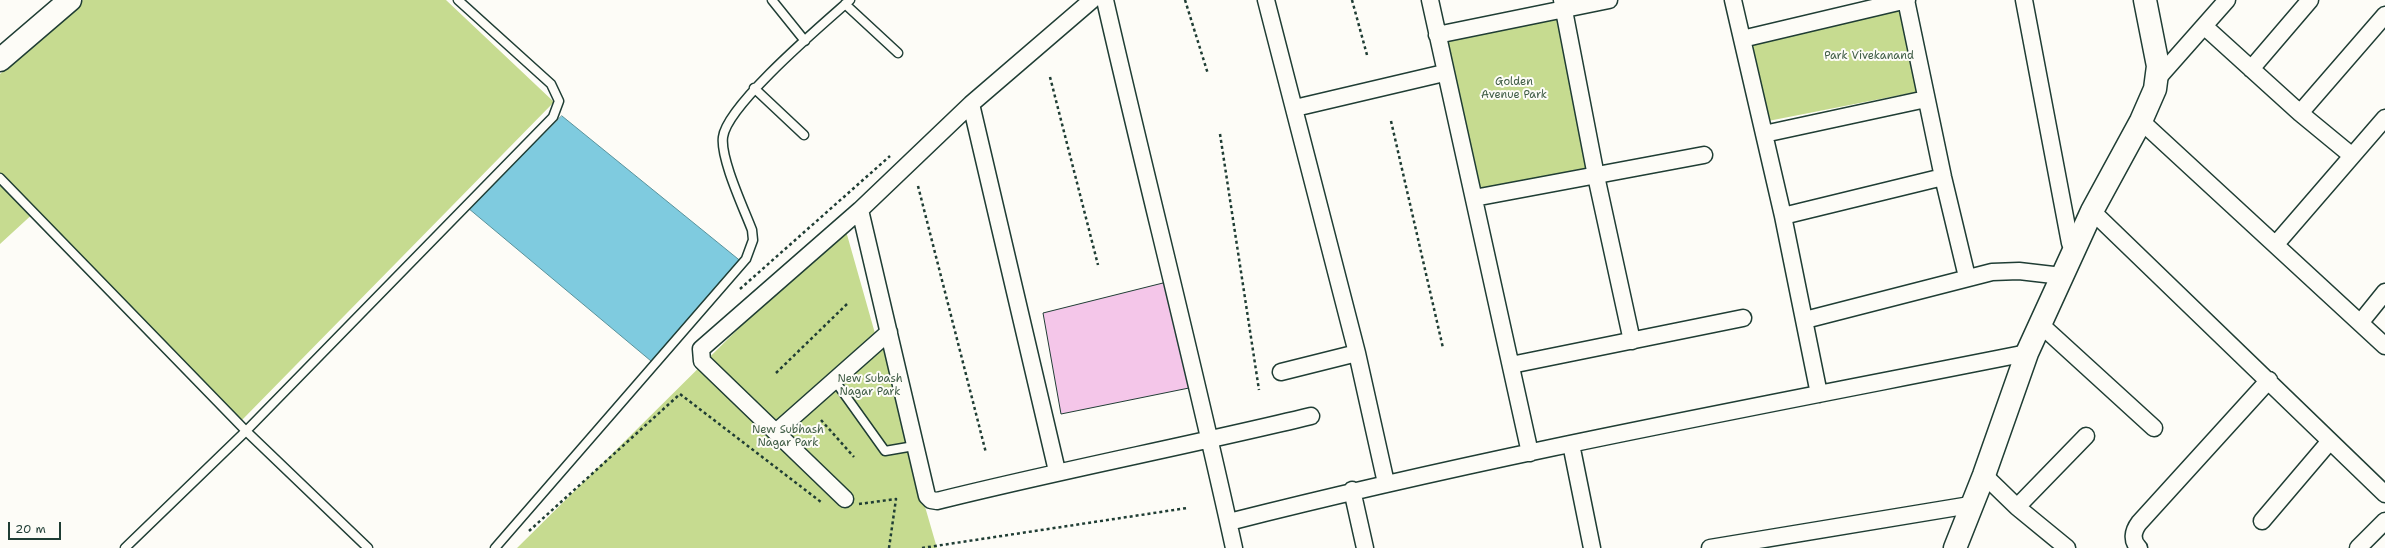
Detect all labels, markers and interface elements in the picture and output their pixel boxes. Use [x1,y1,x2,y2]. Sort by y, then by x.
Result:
park label: Park Vivekanand [1824,49,1914,63]
park label: Golden Avenue Park [1481,75,1547,101]
park label: New Subash Nagar Park [837,372,903,398]
park label: New Subhash Nagar Park [752,423,824,449]
scale bar [10,514,63,540]
text: 20 m [15,521,46,537]

